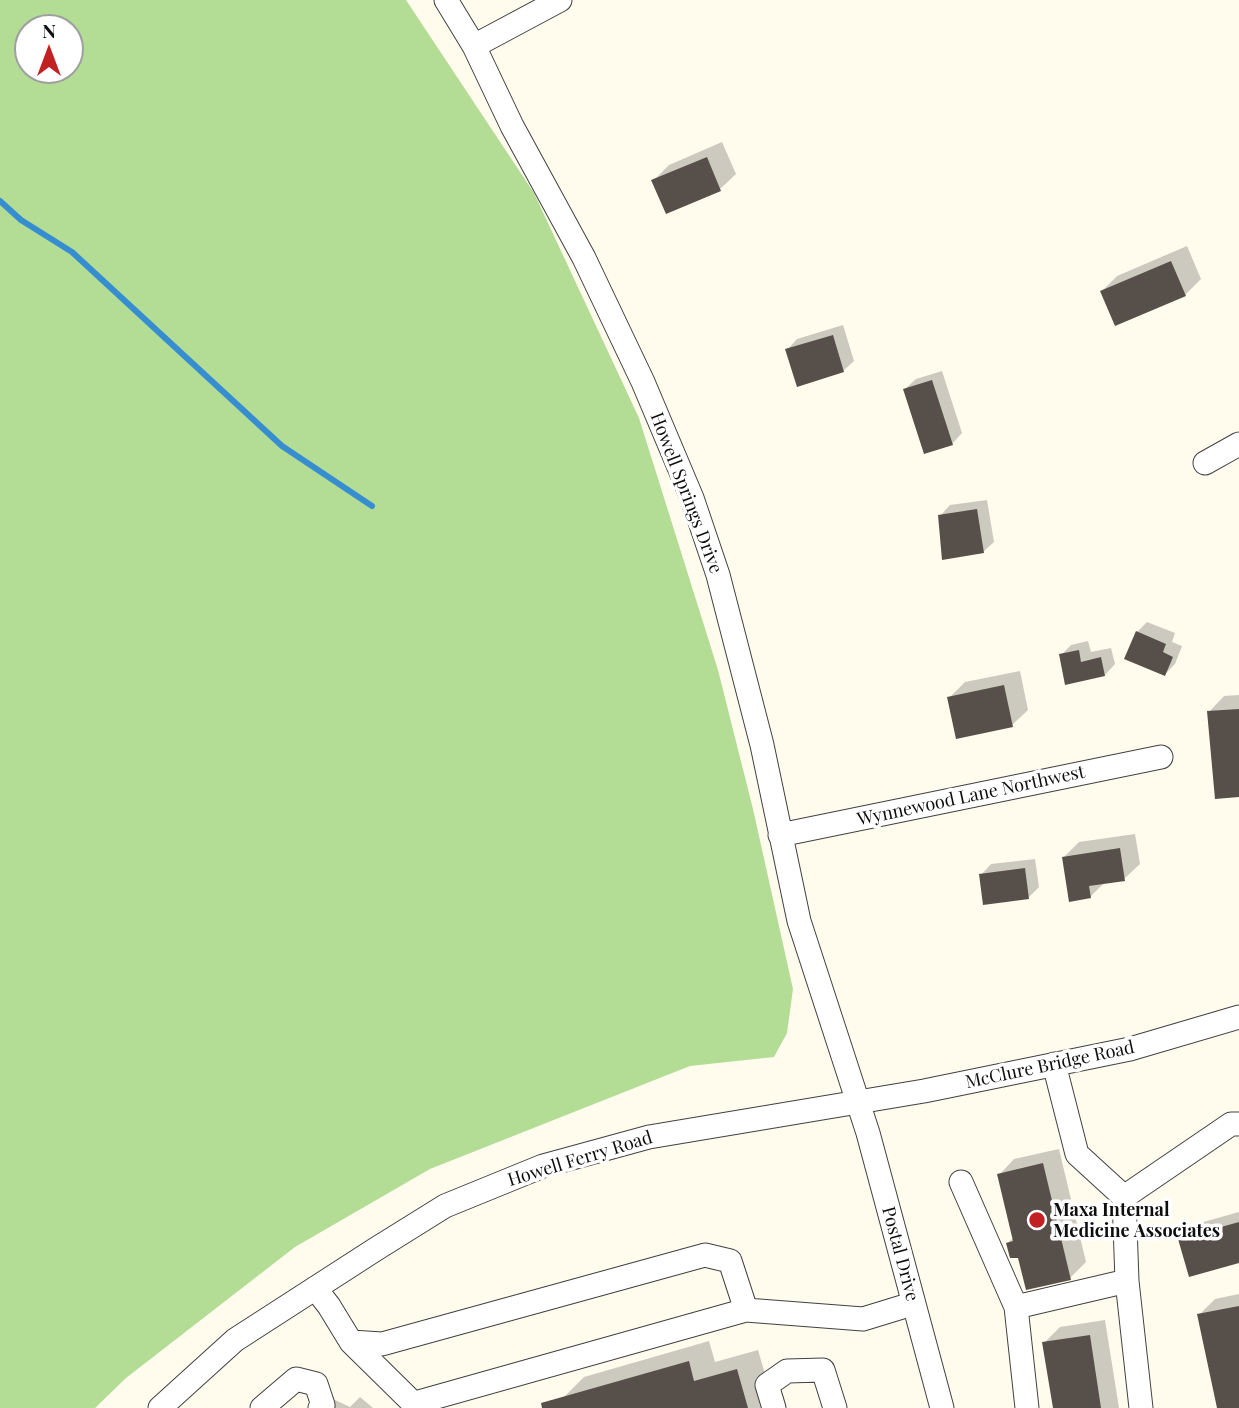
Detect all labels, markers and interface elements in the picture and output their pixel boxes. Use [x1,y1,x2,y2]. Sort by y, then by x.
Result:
north arrow [14,14,84,84]
text: N [42,17,56,43]
street label: Howell Springs Drive [645,409,727,577]
street label: Wynnewood Lane Northwest [855,761,1087,831]
street label: McClure Bridge Road [964,1037,1136,1093]
street label: Howell Ferry Road [505,1127,655,1191]
place label: Maxa Internal Medicine Associates [1053,1199,1220,1242]
street label: Postal Drive [877,1204,923,1304]
marker: Maxa Internal Medicine Associates [1027,1210,1047,1230]

